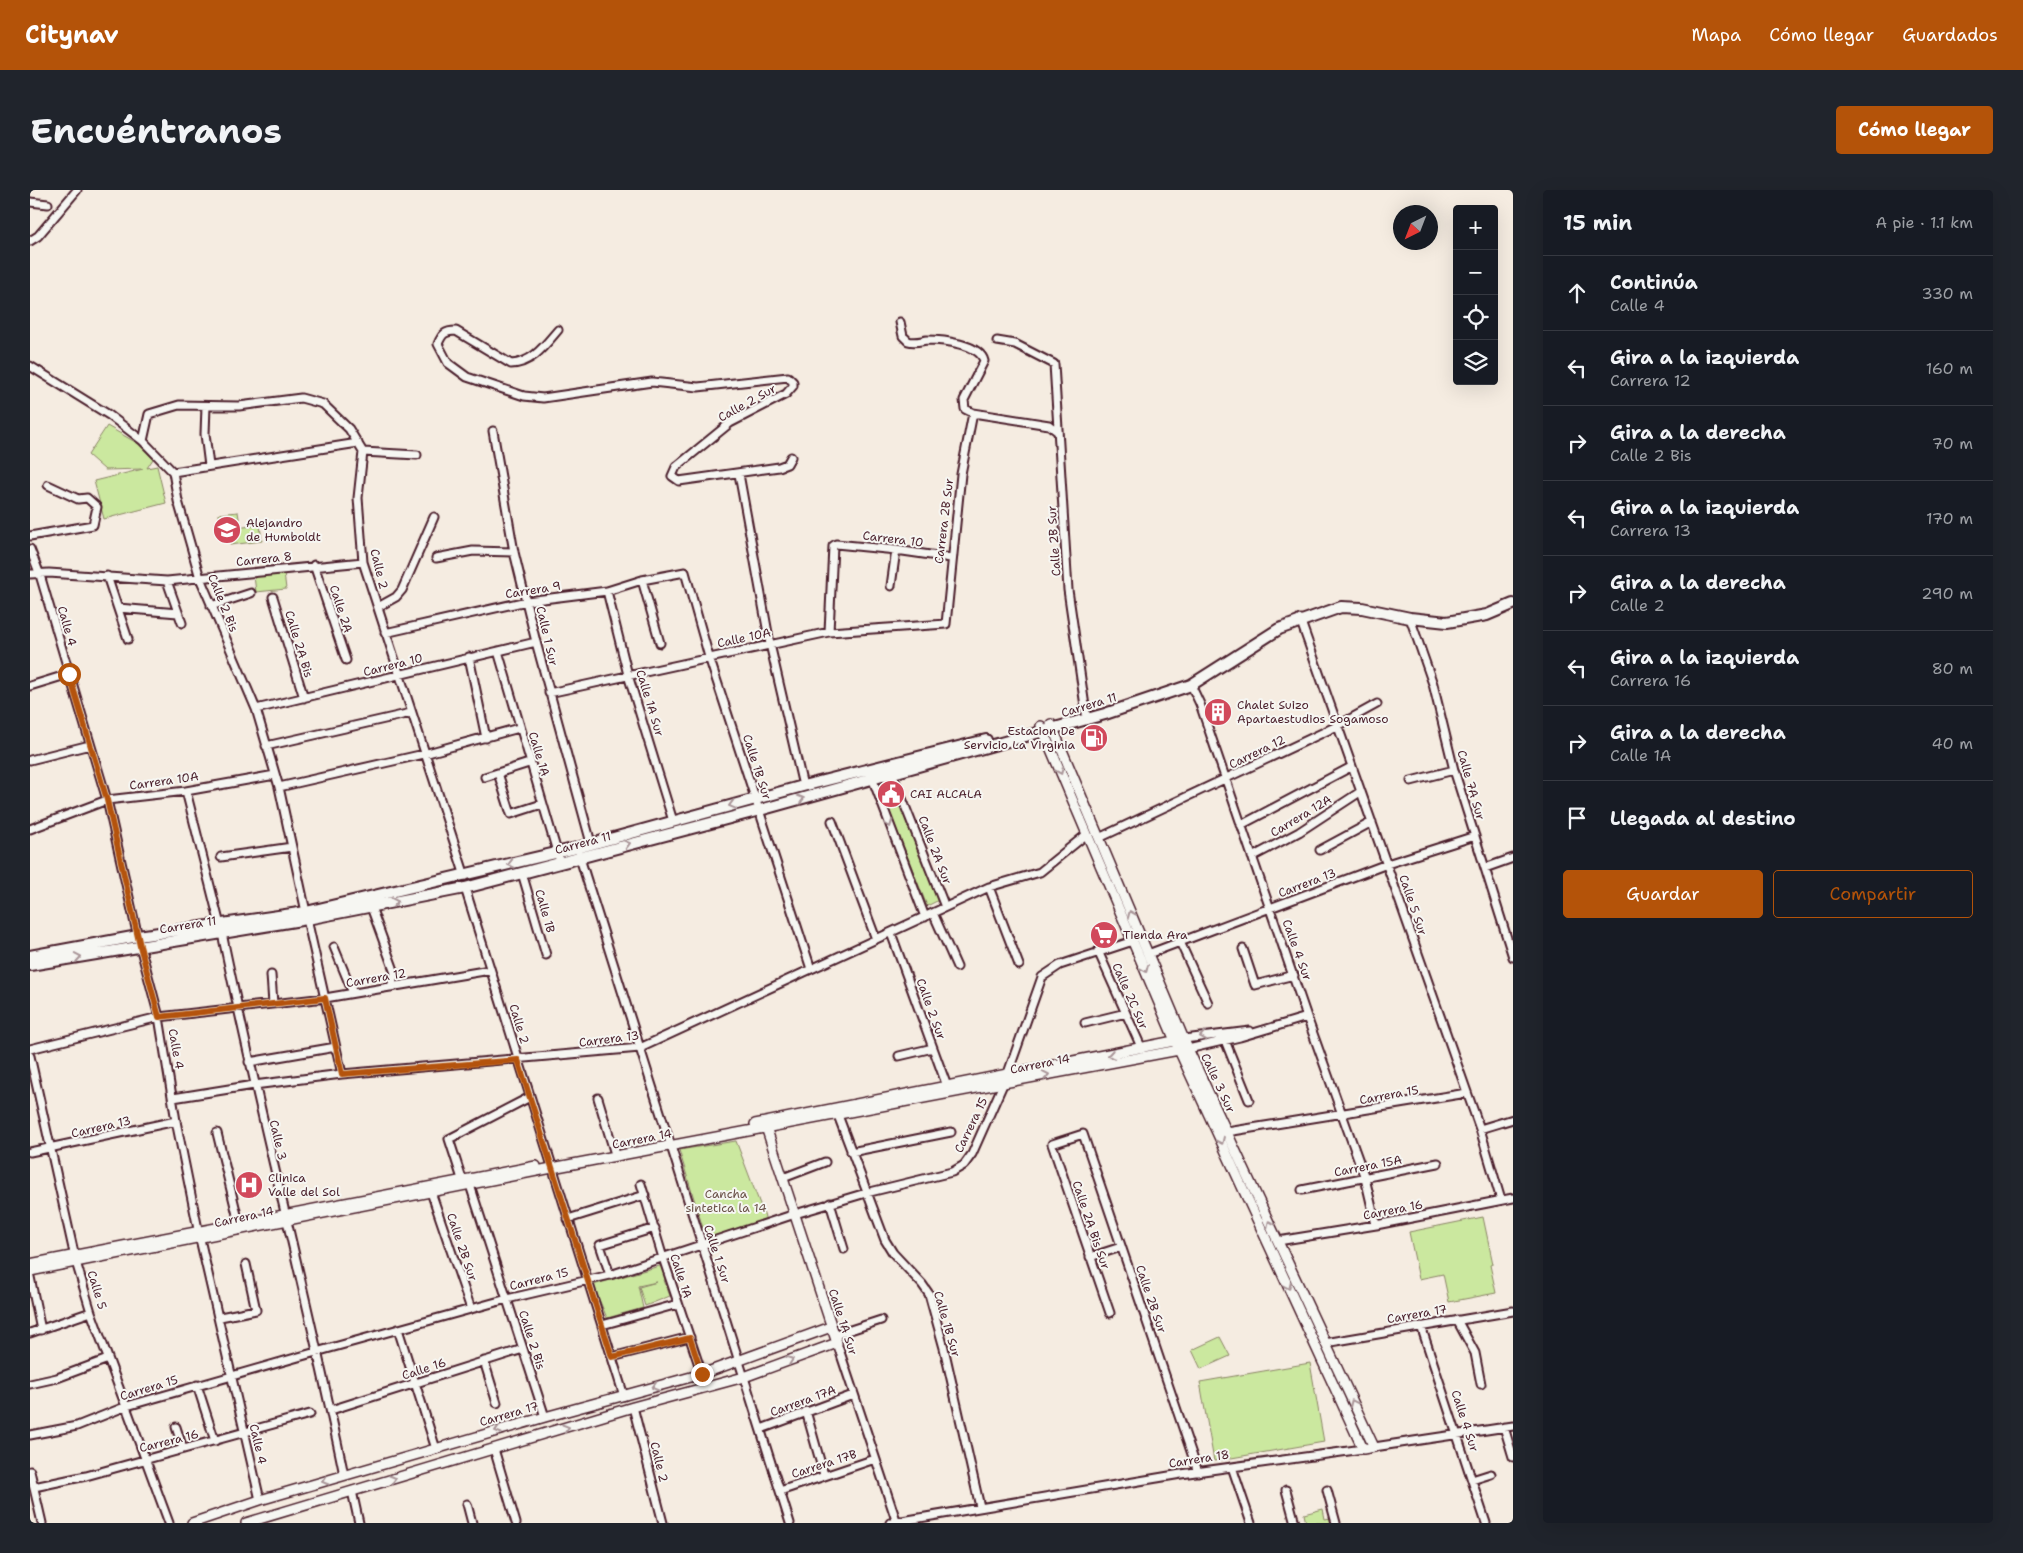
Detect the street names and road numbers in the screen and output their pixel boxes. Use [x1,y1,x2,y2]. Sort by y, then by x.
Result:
street label: Calle 2 Sur [715,380,779,426]
street label: Carrera 2B Sur [931,477,957,565]
street label: Calle 2B Sur [1044,505,1064,577]
street label: Carrera 10 [862,527,924,551]
street label: Calle 2 [366,547,392,591]
street label: Carrera 8 [235,548,293,570]
street label: Calle 2 Bis [204,572,242,634]
street label: Carrera 9 [504,578,562,602]
street label: Calle 2A [326,583,356,635]
street label: Calle 4 [54,604,80,648]
street label: Calle 1 Sur [532,605,562,668]
street label: Calle 2A Bis [281,608,317,680]
street label: Calle 10A [716,624,773,651]
street label: Carrera 10 [362,650,424,680]
street label: Calle 1A Sur [632,668,668,739]
street label: Carrera 11 [1059,689,1119,721]
street label: Calle 1A [525,730,553,779]
street label: Calle 1B Sur [739,732,775,802]
street label: Carrera 12 [1226,732,1288,772]
street label: Calle 7A Sur [1453,748,1489,822]
street label: Carrera 10A [128,768,200,794]
street label: Carrera 12A [1267,791,1335,841]
street label: Calle 2A Sur [915,813,956,887]
street label: Carrera 11 [553,828,613,858]
street label: Carrera 13 [1276,865,1338,901]
street label: Calle 5 Sur [1395,873,1431,938]
street label: Calle 1B [531,887,559,935]
street label: Carrera 11 [158,913,218,937]
street label: Calle 4 Sur [1279,917,1316,983]
street label: Calle 2C Sur [1108,960,1152,1032]
street label: Carrera 12 [345,965,407,991]
street label: Calle 2 Sur [913,976,950,1042]
street label: Calle 2 [505,1002,533,1046]
street label: Calle 4 [165,1027,187,1071]
street label: Carrera 13 [578,1027,640,1051]
street label: Carrera 14 [1009,1050,1071,1078]
street label: Calle 3 Sur [1197,1051,1239,1116]
street label: Carrera 15 [1358,1082,1420,1108]
street label: Carrera 15 [951,1095,991,1155]
street label: Carrera 13 [70,1112,132,1142]
street label: Calle 3 [266,1118,290,1162]
street label: Carrera 14 [611,1125,673,1153]
street label: Carrera 15A [1333,1152,1404,1180]
street label: Calle 2A Bis Sur [1068,1179,1114,1272]
street label: Carrera 16 [1362,1196,1424,1224]
street label: Carrera 14 [213,1203,275,1231]
street label: Calle 2B Sur [443,1211,481,1283]
street label: Calle 1 Sur [700,1223,734,1286]
street label: Calle 1A [666,1252,696,1301]
street label: Calle 2B Sur [1132,1263,1170,1335]
street label: Carrera 15 [508,1264,570,1294]
street label: Calle 5 [84,1269,110,1311]
street label: Calle 1A Sur [825,1287,861,1358]
street label: Calle 1B Sur [930,1289,964,1359]
street label: Carrera 17 [1386,1301,1448,1327]
street label: Calle 2 Bis [515,1308,549,1372]
street label: Calle 16 [400,1354,448,1384]
street label: Carrera 15 [118,1372,180,1404]
street label: Carrera 17A [768,1382,838,1420]
street label: Calle 4 Sur [1448,1388,1483,1454]
street label: Carrera 17 [478,1398,540,1430]
street label: Calle 4 [246,1422,270,1466]
street label: Carrera 16 [138,1426,200,1456]
street label: Calle 2 [646,1440,672,1484]
street label: Carrera 17B [789,1446,859,1482]
street label: Carrera 18 [1168,1446,1230,1472]

